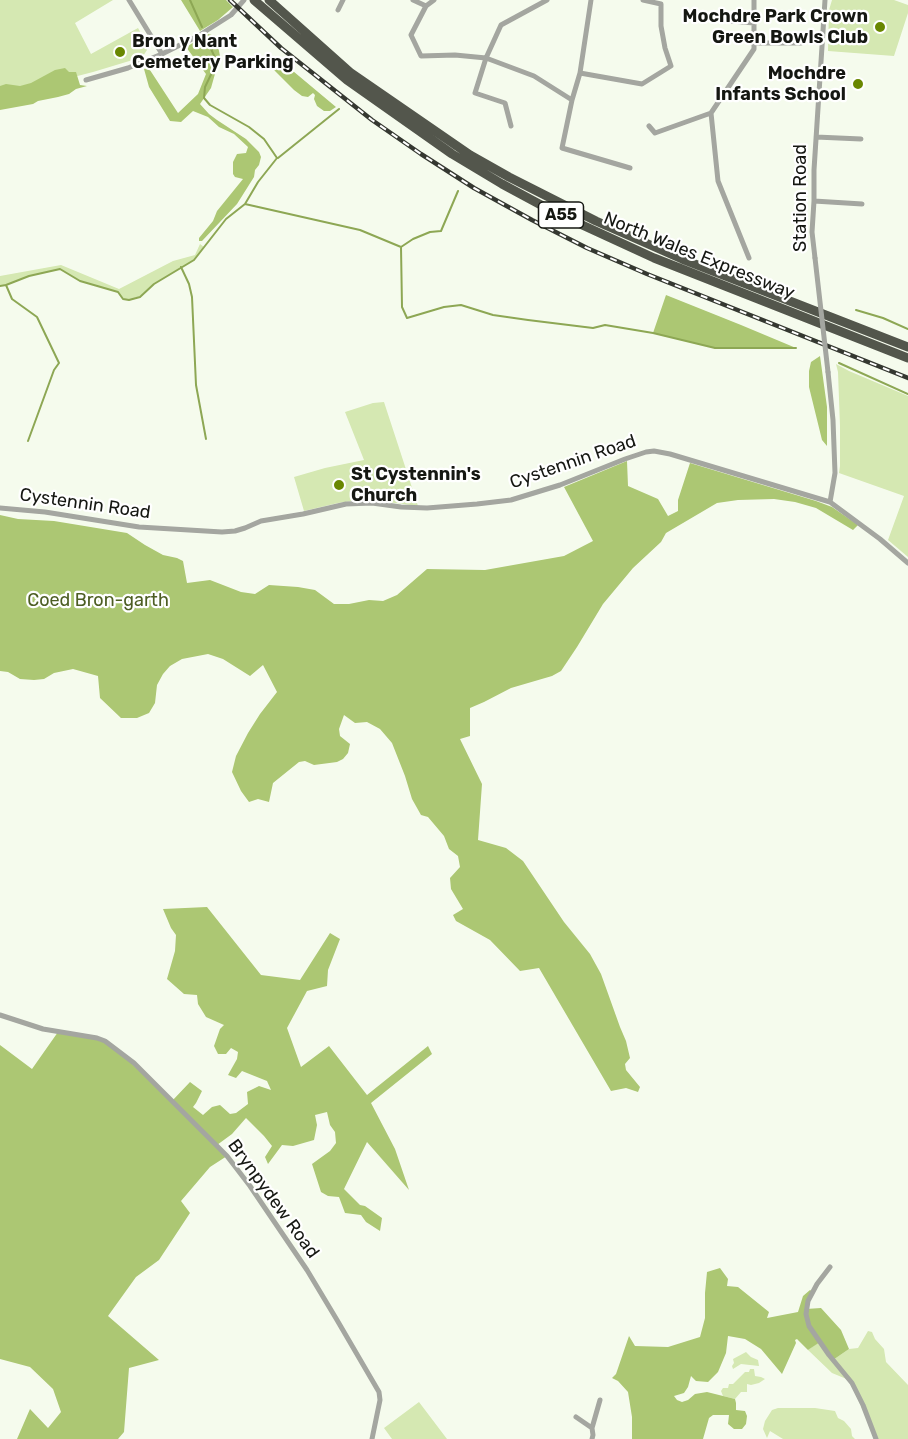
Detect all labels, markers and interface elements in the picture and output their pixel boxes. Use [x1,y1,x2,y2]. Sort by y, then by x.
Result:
place label: Mochdre Park Crown Green Bowls Club [683,6,868,48]
marker: Mochdre Park Crown Green Bowls Club [873,20,887,34]
place label: Bron y Nant Cemetery Parking [132,31,294,74]
marker: Bron y Nant Cemetery Parking [113,45,127,59]
place label: Mochdre Infants School [715,63,846,106]
marker: Mochdre Infants School [851,77,865,91]
street label: Station Road [790,144,812,252]
road number: A55 [538,202,584,228]
street label: North Wales Expressway [600,208,798,304]
street label: Cystennin Road [507,430,639,494]
place label: St Cystennin's Church [351,464,481,506]
marker: St Cystennin's Church [332,478,346,492]
street label: Cystennin Road [18,484,152,524]
park label: Coed Bron-garth [27,590,169,612]
street label: Brynpydew Road [223,1135,323,1263]

